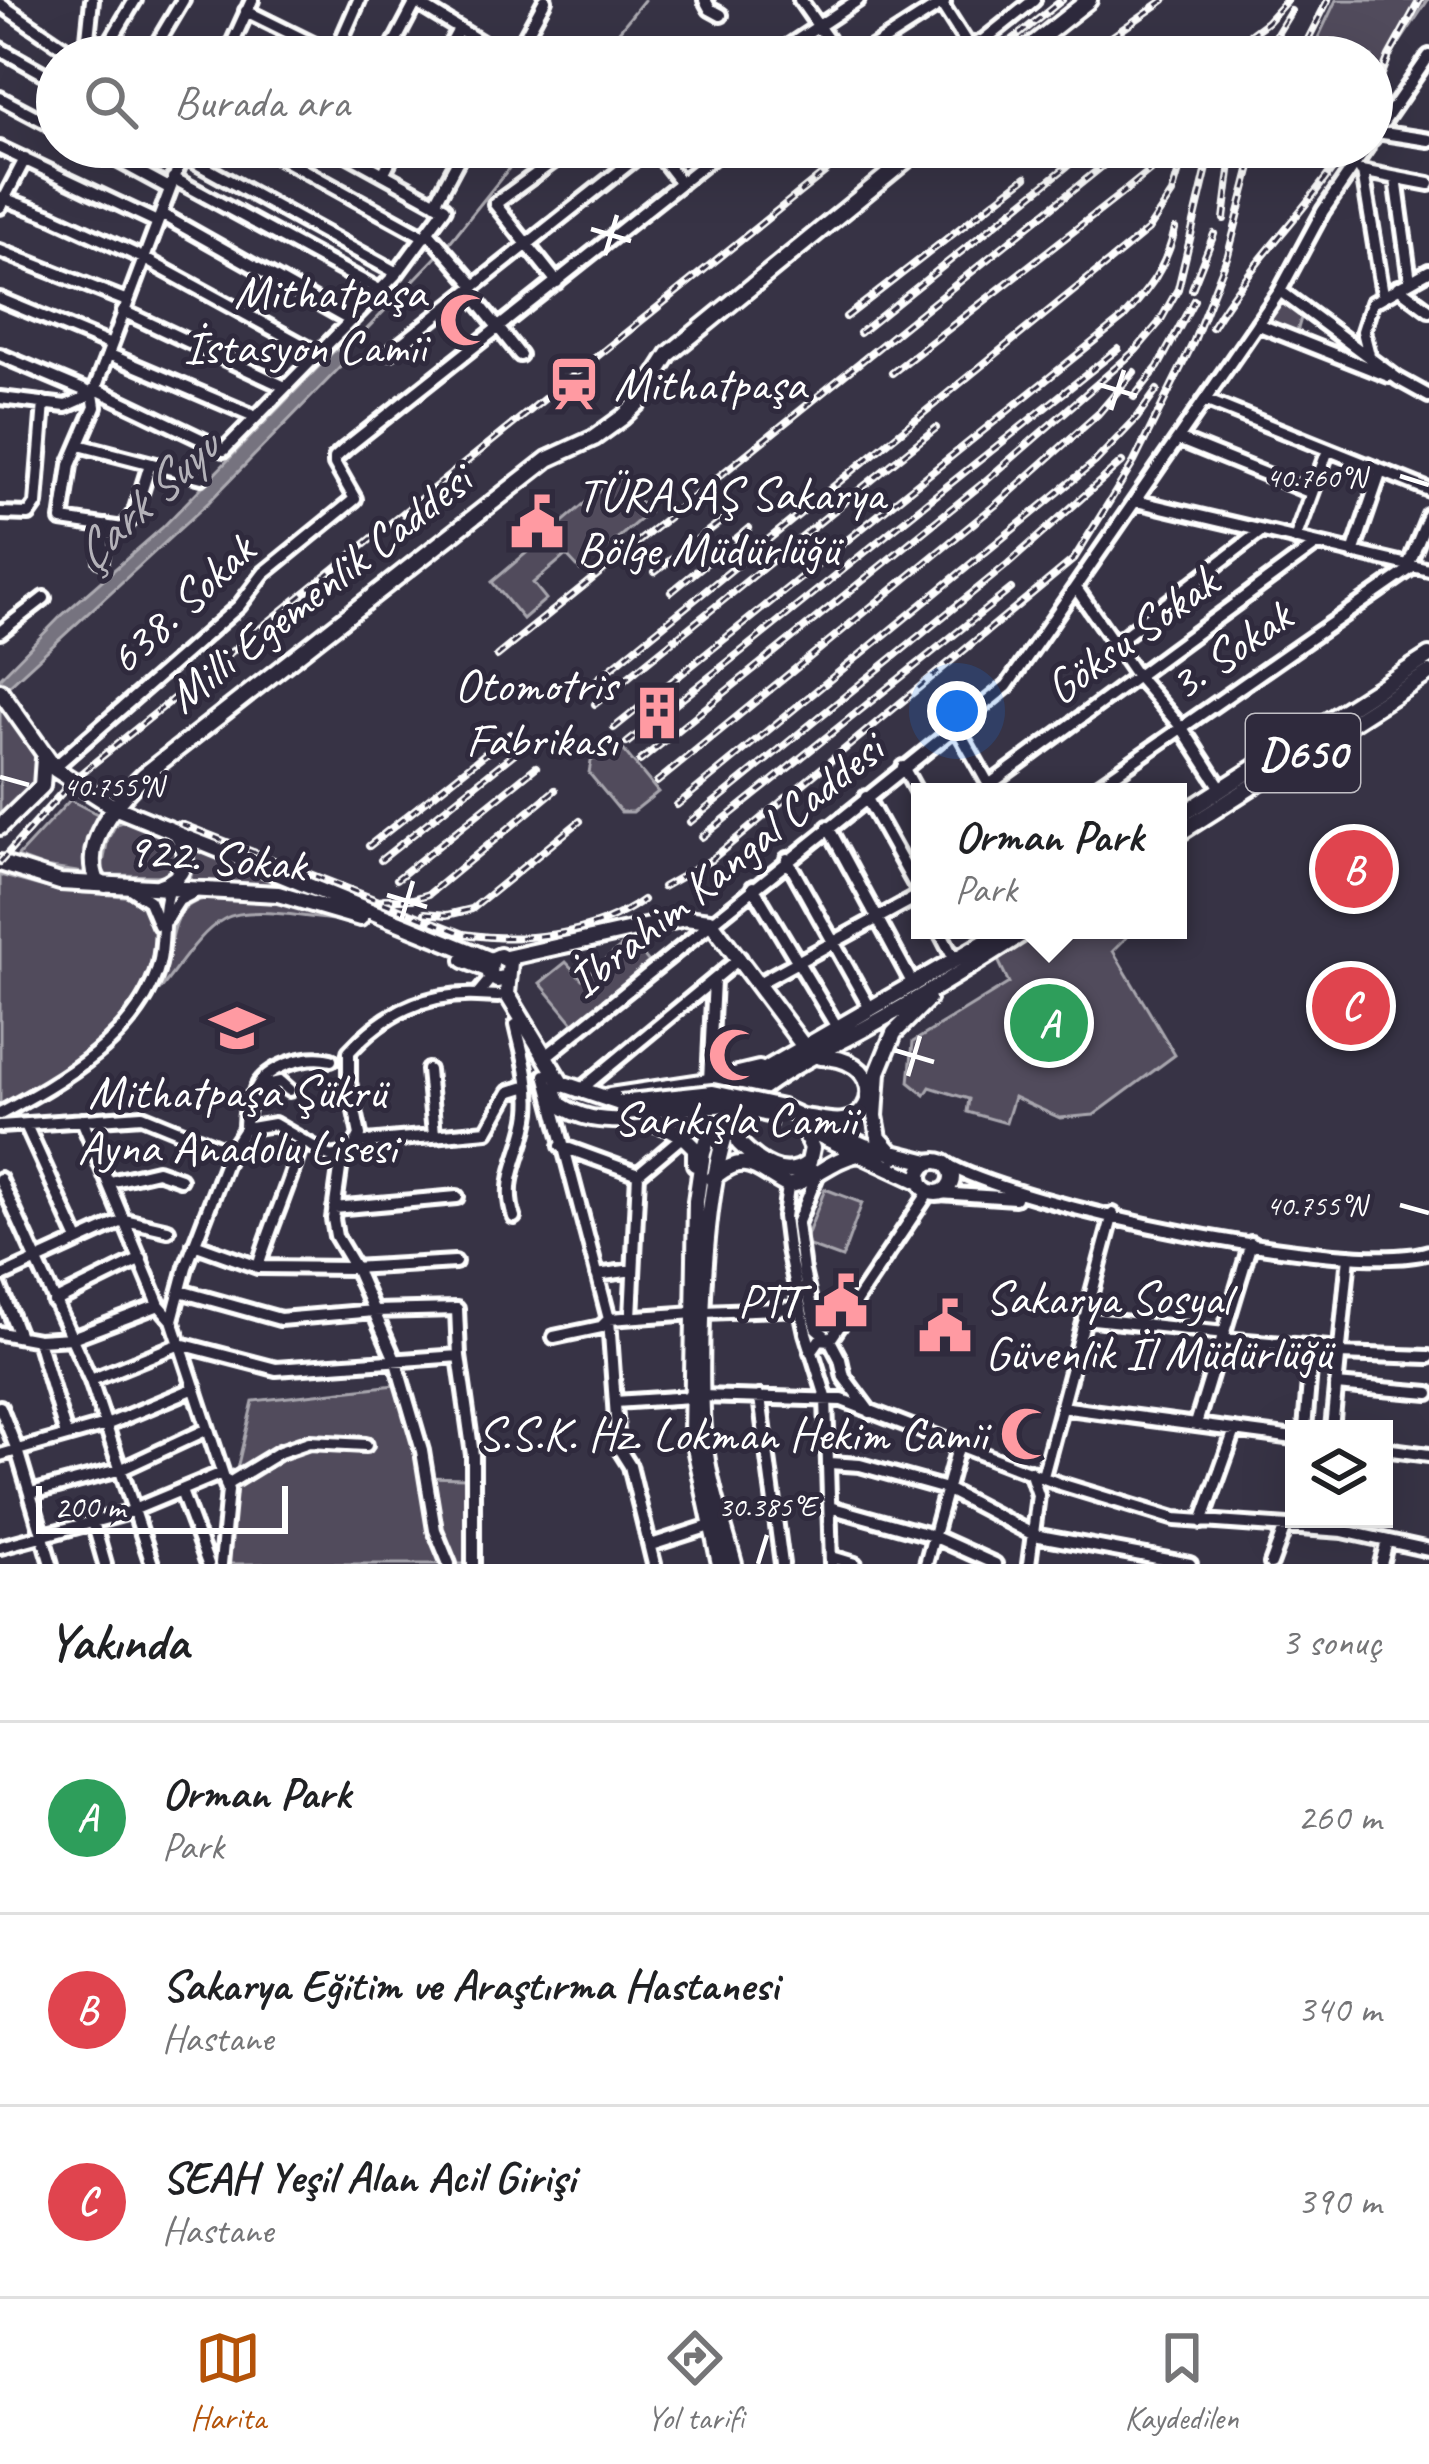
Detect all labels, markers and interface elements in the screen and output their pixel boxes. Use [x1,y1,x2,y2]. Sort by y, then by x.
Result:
search box [36,36,1393,168]
icon: search [78,69,144,135]
text: Burada ara [174,74,349,131]
place label: Mithatpaşa İstasyon Camii [184,262,431,377]
mosque icon: Mithatpaşa İstasyon Camii [437,291,495,349]
place label: Mithatpaşa [614,354,809,414]
station icon: Mithatpaşa [545,355,603,413]
water label: Çark Suyu [59,412,236,583]
street label: Milli Egemenlik Caddesi [155,447,487,726]
text: 40.760°N [1266,458,1371,496]
place label: TÜRASAŞ Sakarya Bölge Müdürlüğü [577,464,889,579]
public building icon: TÜRASAŞ Sakarya Bölge Müdürlüğü [508,493,566,551]
street label: 638. Sokak [95,518,270,687]
street label: Göksu Sokak [1033,550,1232,718]
street label: 3. Sokak [1157,584,1306,714]
place label: Otomotris Fabrikası [455,655,621,770]
your location [927,681,987,741]
building icon: Otomotris Fabrikası [628,684,686,742]
road number: D650 [1246,714,1360,792]
street label: İbrahim Kangal Caddesi [555,716,899,1011]
text: 40.755°N [63,767,168,805]
popup [911,783,1187,939]
text: Orman Park [955,808,1143,865]
street label: 922. Sokak [124,819,312,895]
pin: B [1315,824,1393,914]
text: Park [955,865,1017,914]
pin: C [1312,961,1390,1051]
pin: A [1010,978,1088,1068]
school or university icon: Mithatpaşa Şükrü Ayna Anadolu Lisesi [208,999,266,1057]
mosque icon: Sarıkışla Camii [706,1026,764,1084]
place label: Mithatpaşa Şükrü Ayna Anadolu Lisesi [77,1062,402,1177]
place label: Sarıkışla Camii [614,1089,861,1149]
text: 40.755°N [1266,1186,1371,1224]
place label: Sakarya Sosyal Güvenlik İl Müdürlüğü [985,1268,1337,1383]
place label: PTT [738,1271,813,1331]
public building icon: PTT [812,1272,870,1330]
public building icon: Sakarya Sosyal Güvenlik İl Müdürlüğü [916,1297,974,1355]
place label: S.S.K. Hz. Lokman Hekim Camii [478,1404,992,1464]
mosque icon: S.S.K. Hz. Lokman Hekim Camii [998,1405,1056,1463]
map controls [1285,1420,1393,1528]
button: layers [1285,1420,1393,1528]
scale bar [36,1480,288,1533]
text: 200 m [54,1486,125,1528]
text: 30.385°E [718,1487,820,1525]
text: Yakında [48,1610,188,1674]
text: 3 sonuç [1281,1618,1381,1667]
text: Orman Park [162,1765,350,1822]
text: A [77,1793,97,1842]
text: 260 m [1297,1793,1381,1842]
text: Park [162,1822,224,1871]
text: Sakarya Eğitim ve Araştırma Hastanesi [162,1957,778,2014]
text: B [77,1985,97,2034]
text: 340 m [1297,1985,1381,2034]
text: Hastane [162,2014,273,2063]
text: SEAH Yeşil Alan Acil Girişi [162,2149,575,2206]
text: C [78,2177,96,2226]
text: 390 m [1297,2177,1381,2226]
text: Hastane [162,2206,273,2255]
tab: Harita [190,2325,266,2439]
tab: Yol tarifi [647,2325,744,2439]
tab: Kaydedilen [1124,2325,1239,2439]

